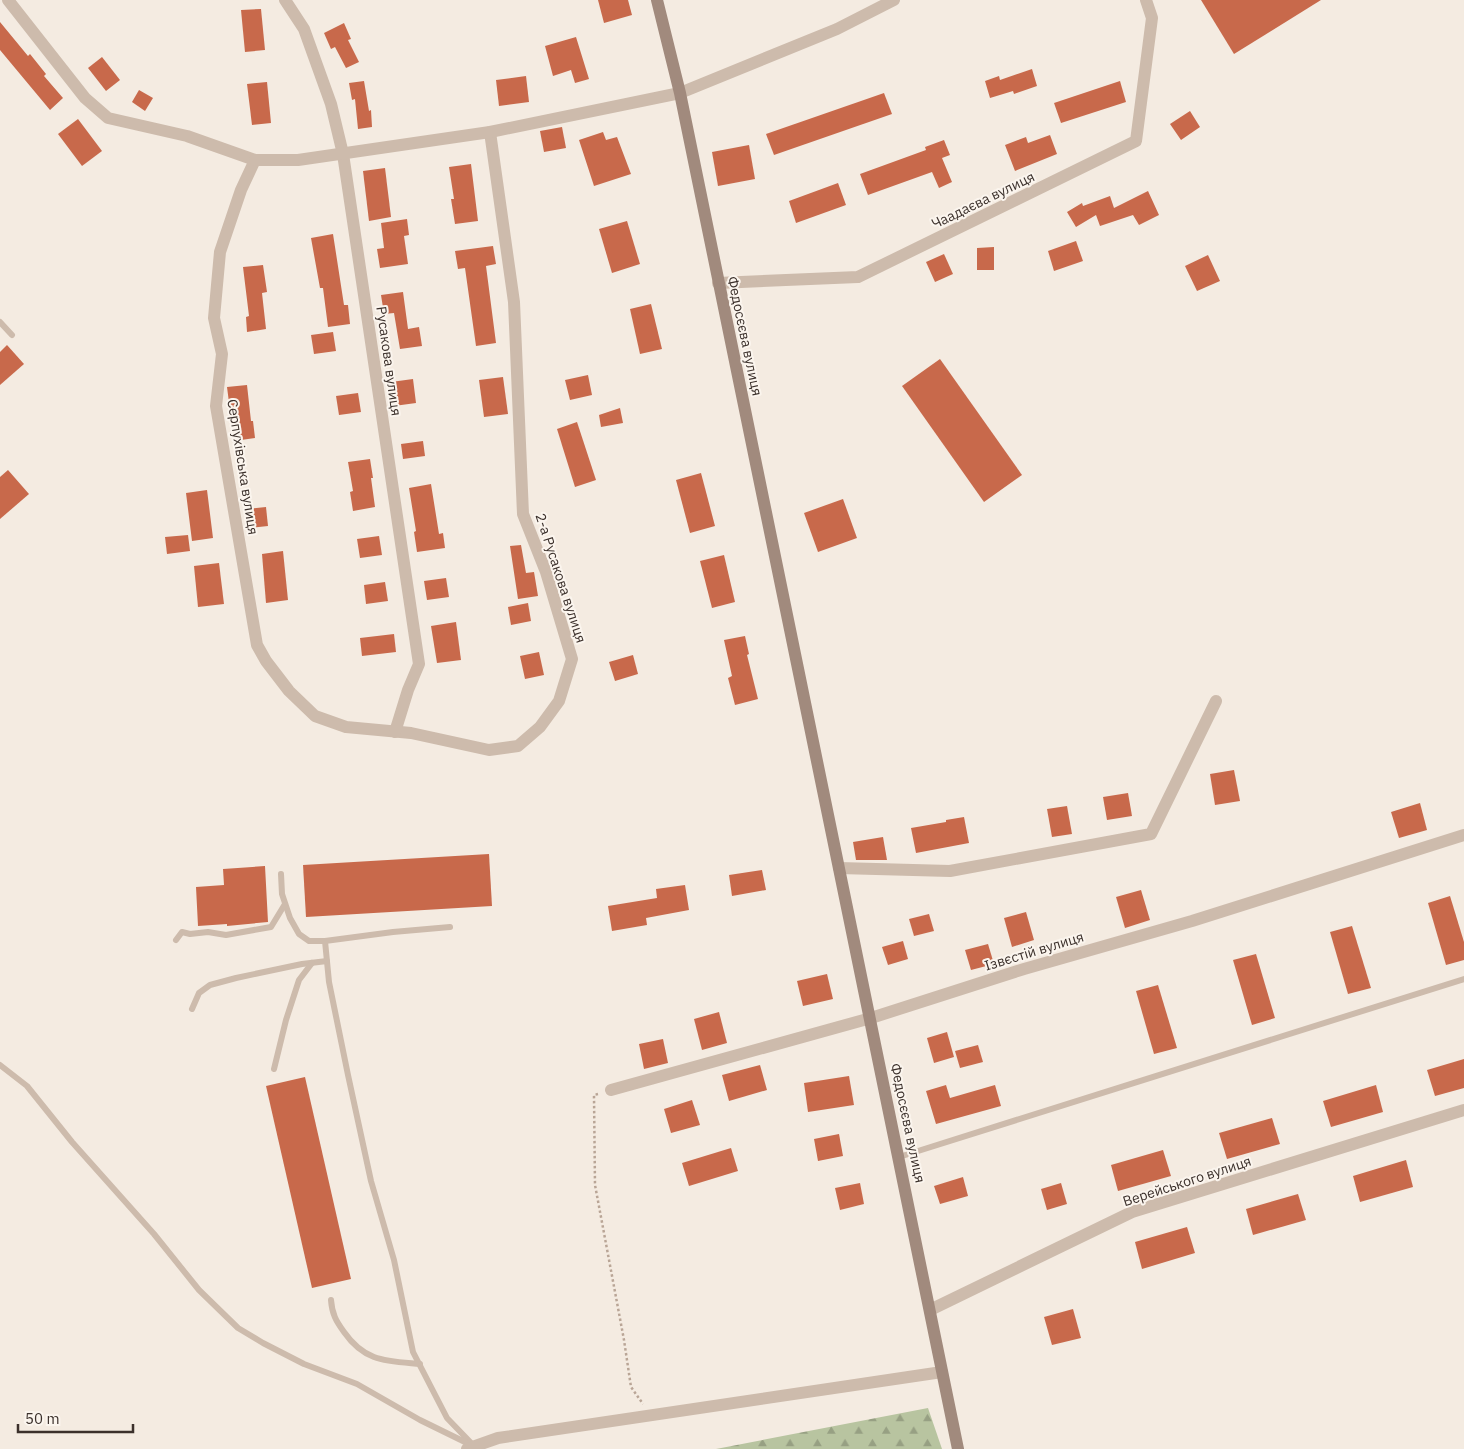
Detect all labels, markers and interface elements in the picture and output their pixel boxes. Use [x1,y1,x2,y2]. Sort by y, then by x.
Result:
street label: Чаадаєва вулиця [929,167,1037,233]
street label: Федосєєва вулиця [724,275,766,397]
street label: Русакова вулиця [372,305,406,417]
street label: Серпухівська вулиця [223,398,263,536]
street label: 2-а Русакова вулиця [532,511,590,645]
street label: Ізвєстій вулиця [982,927,1086,975]
street label: Федосєєва вулиця [887,1062,929,1184]
street label: Верейського вулиця [1121,1152,1253,1210]
scale bar [18,1402,132,1434]
text: 50 m [25,1409,60,1428]

